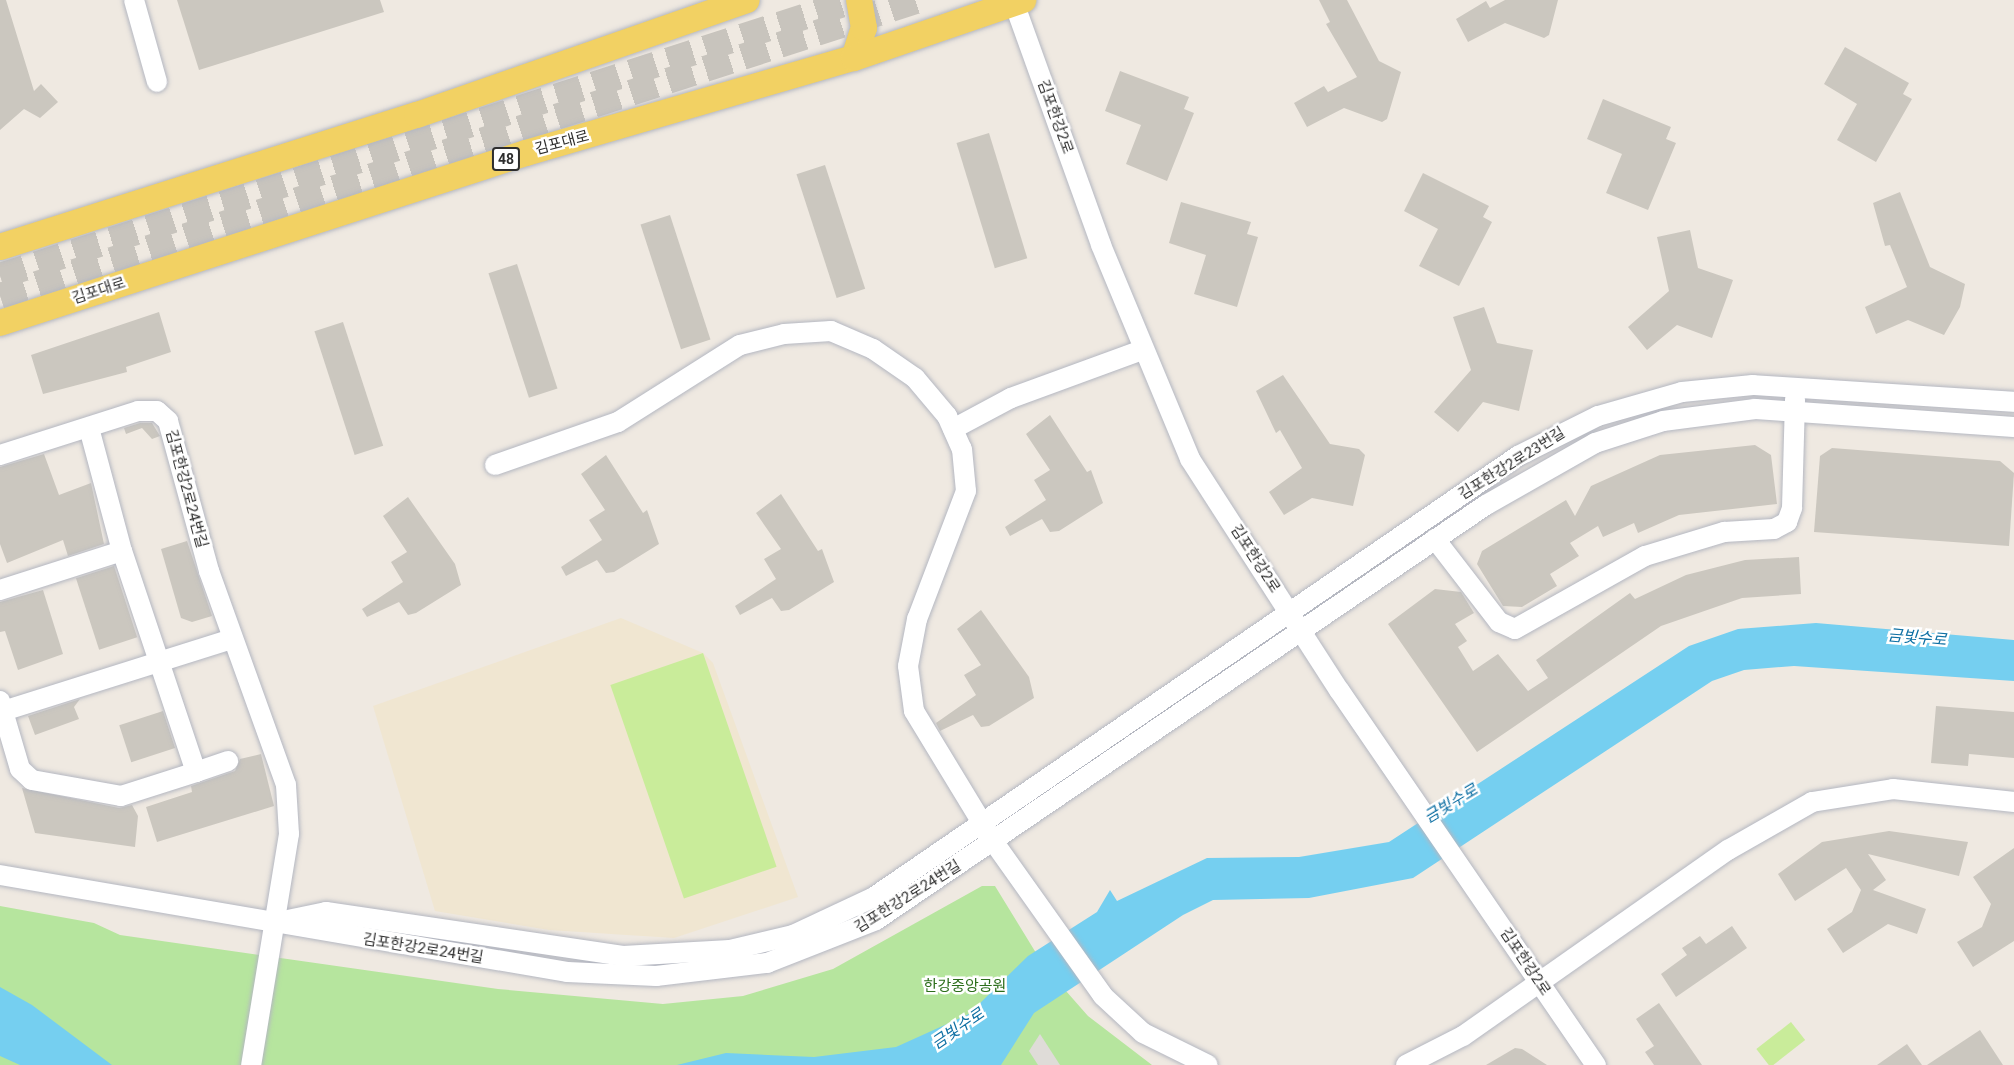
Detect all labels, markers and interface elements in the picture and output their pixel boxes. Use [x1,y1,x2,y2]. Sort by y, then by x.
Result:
street label: 김포한강2로 [1033,78,1077,156]
street label: 김포대로 [533,127,591,159]
road number: 48 [491,148,521,170]
street label: 김포대로 [70,274,128,308]
street label: 김포한강2로23번길 [1456,424,1568,504]
street label: 김포한강2로24번길 [162,428,210,550]
street label: 김포한강2로 [1226,522,1284,596]
water label: 금빛수로 [1887,626,1947,650]
water label: 금빛수로 [1421,781,1481,827]
street label: 김포한강2로24번길 [852,857,964,937]
street label: 김포한강2로 [1496,925,1554,999]
street label: 김포한강2로24번길 [361,931,485,967]
park label: 한강중앙공원 [924,978,1006,996]
water label: 금빛수로 [928,1005,988,1053]

